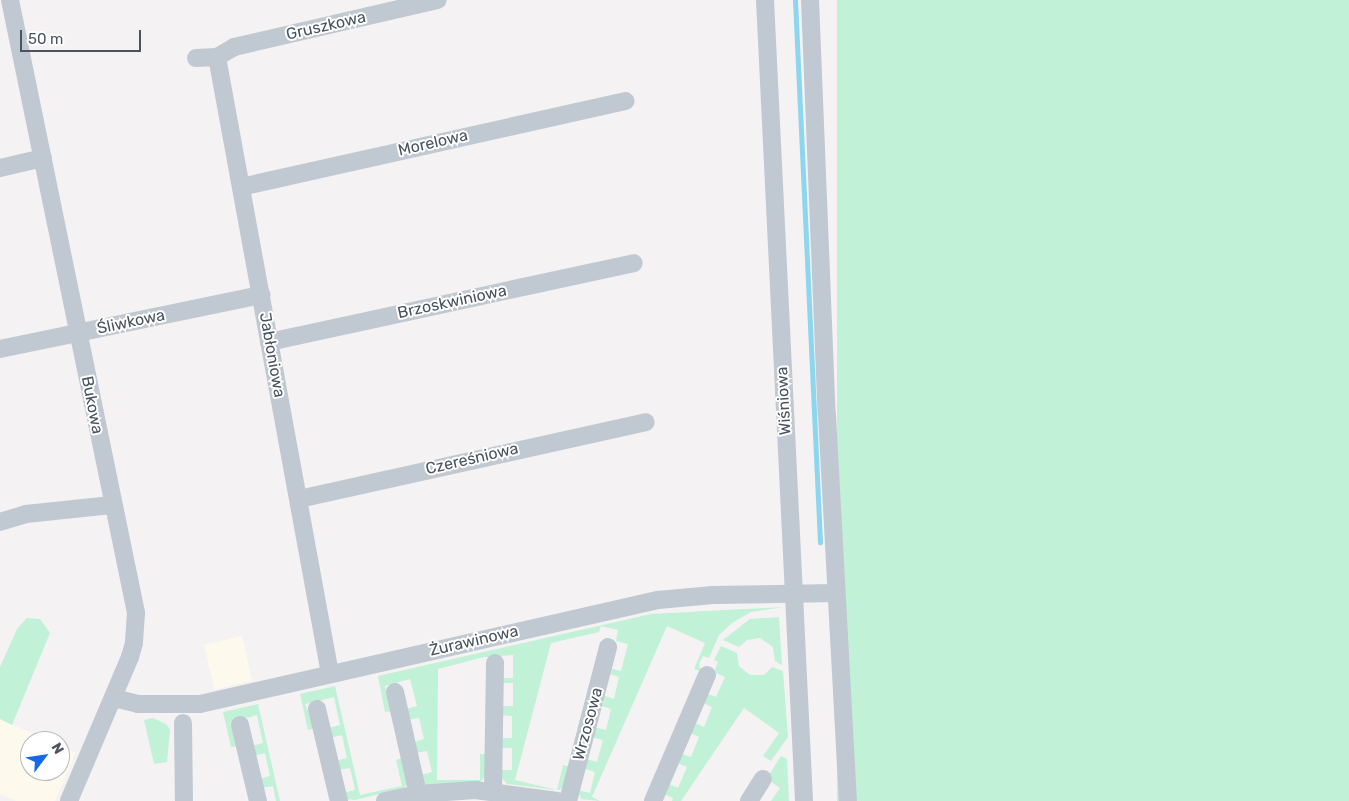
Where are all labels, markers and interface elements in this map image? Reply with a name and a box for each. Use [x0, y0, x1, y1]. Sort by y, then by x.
street label: Gruszkowa [284, 8, 368, 44]
scale bar [22, 20, 144, 52]
text: 50 m [28, 30, 63, 48]
street label: Morelowa [396, 126, 470, 160]
street label: Brzoskwiniowa [396, 281, 508, 323]
street label: Śliwkowa [95, 305, 167, 339]
street label: Jabłoniowa [255, 311, 289, 399]
street label: Wiśniowa [773, 366, 795, 436]
street label: Bukowa [77, 374, 107, 436]
street label: Czereśniowa [424, 439, 520, 479]
street label: Żurawinowa [428, 621, 520, 661]
street label: Wrzosowa [569, 686, 607, 762]
north arrow [20, 731, 70, 781]
text: N [48, 740, 67, 757]

